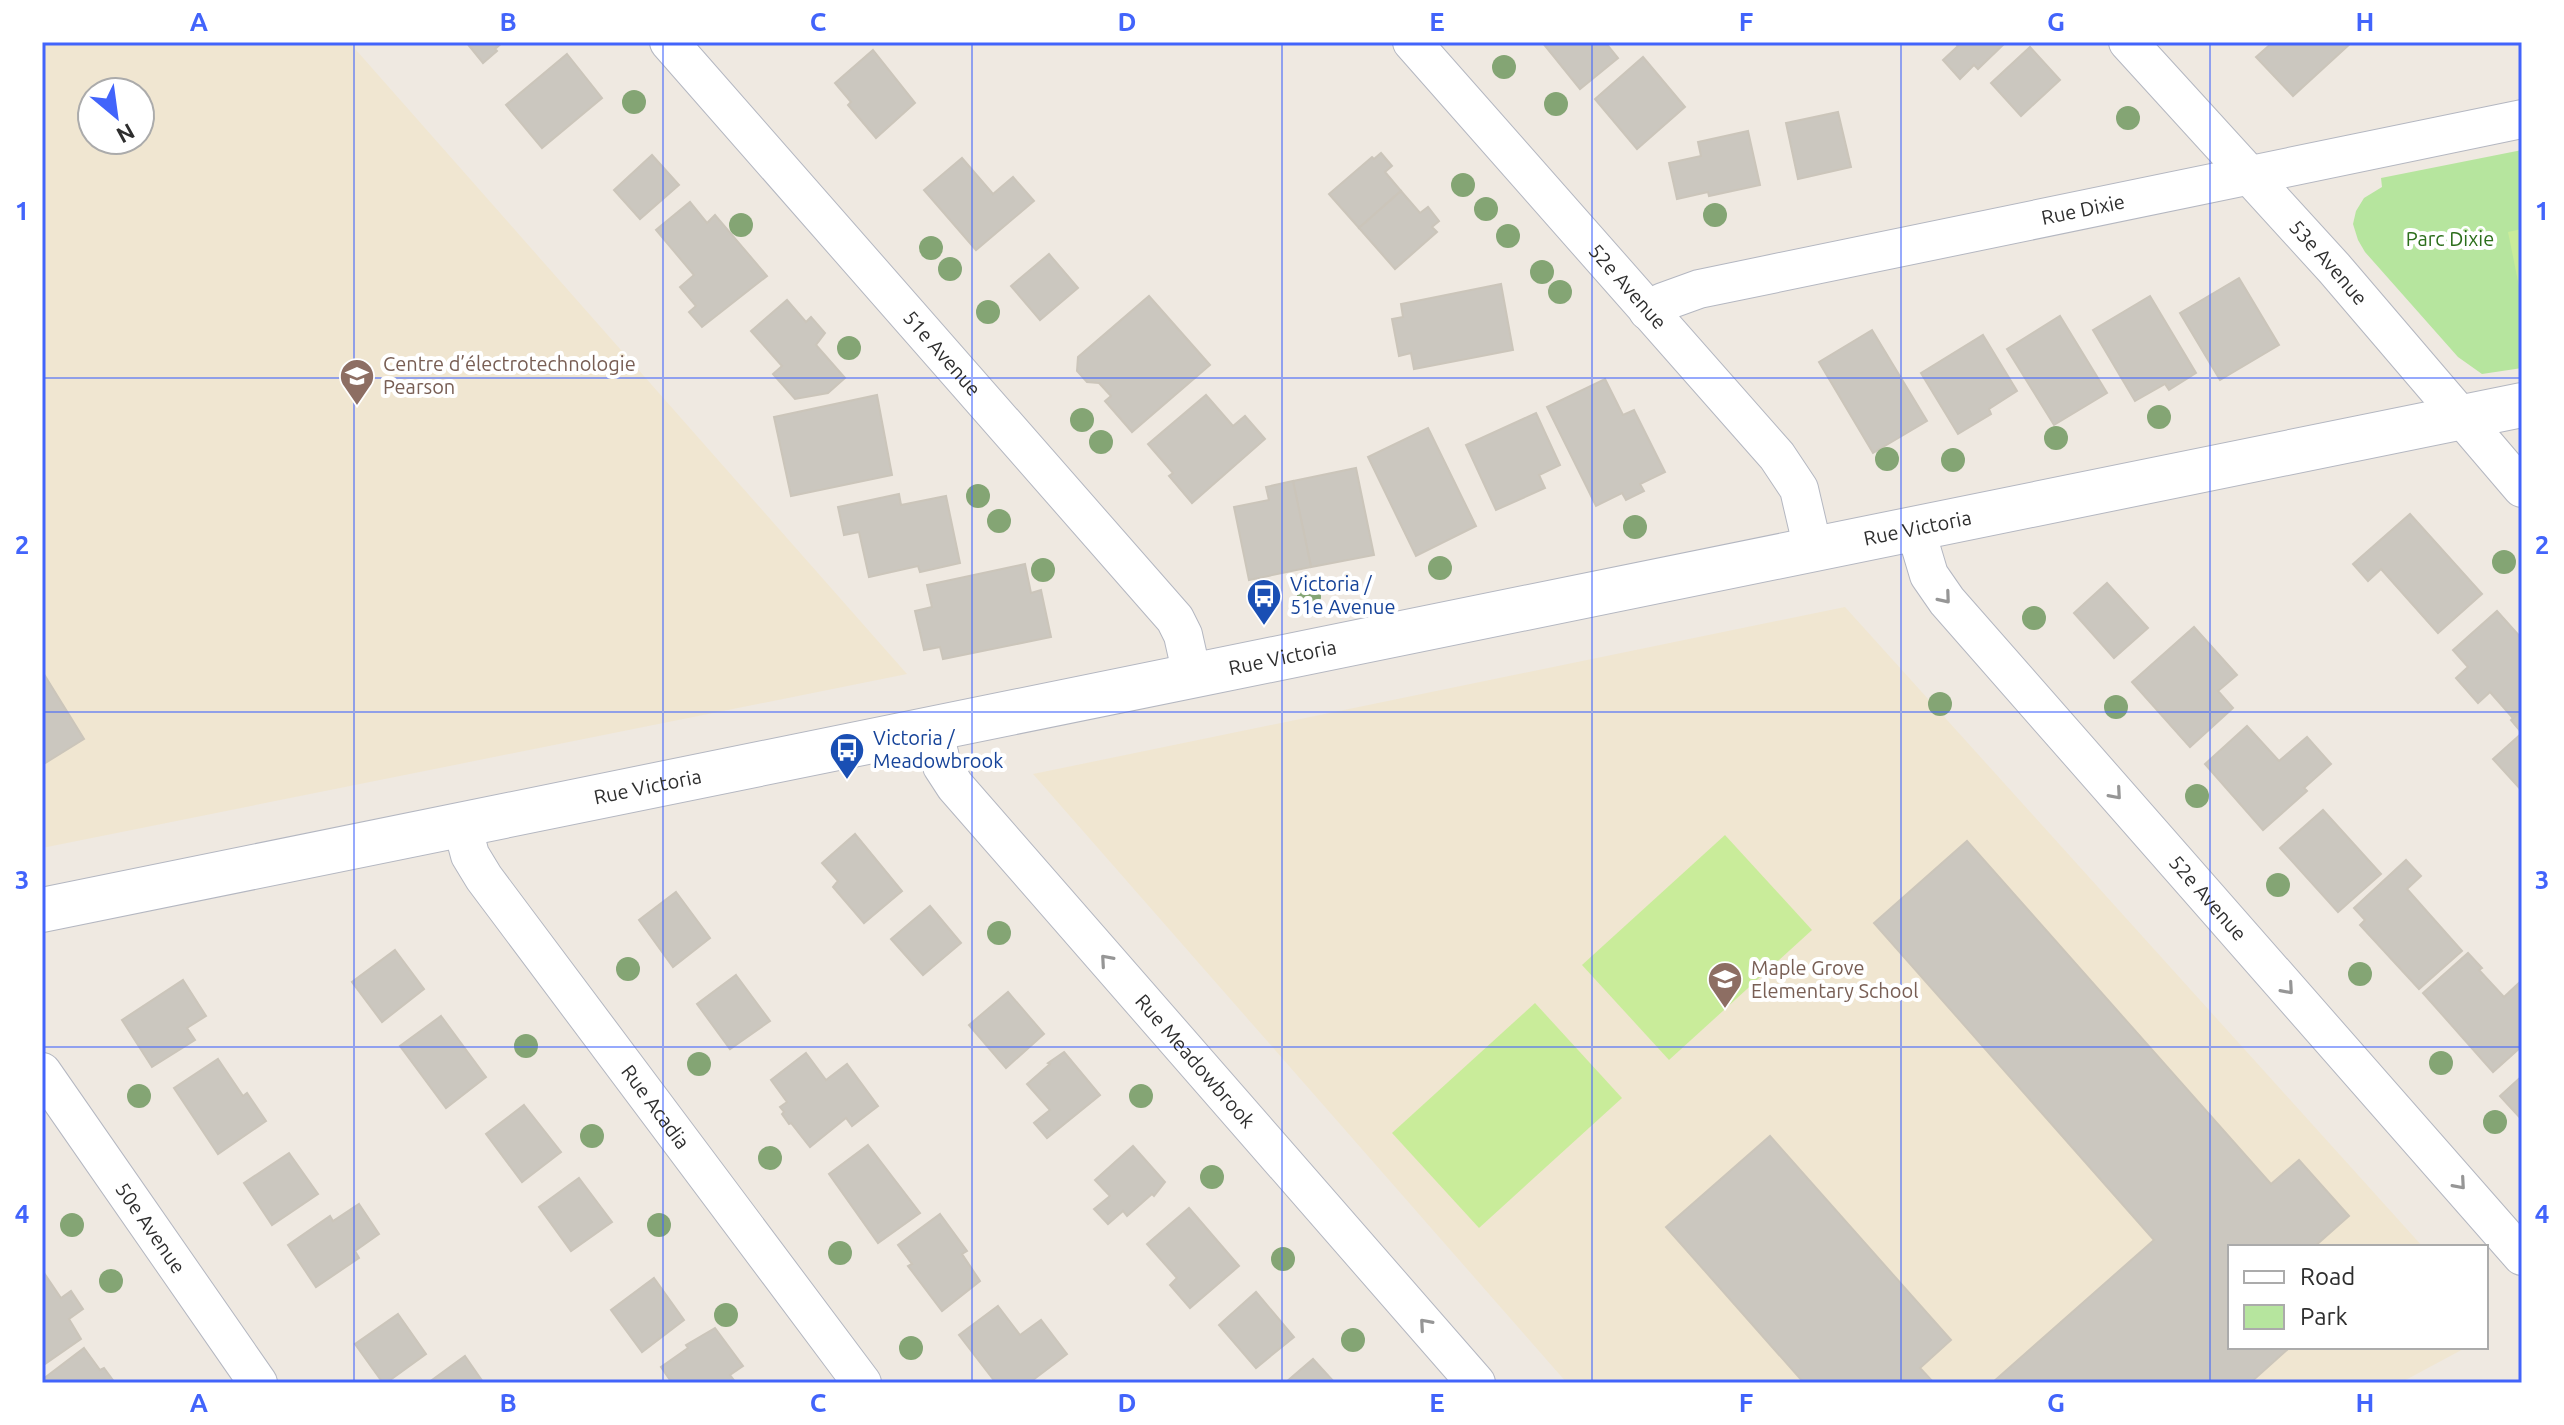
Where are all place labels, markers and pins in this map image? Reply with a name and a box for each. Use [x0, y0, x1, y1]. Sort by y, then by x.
place label: Centre d’électrotechnologie Pearson [383, 352, 636, 398]
school or university icon: Centre d’électrotechnologie Pearson [338, 357, 376, 407]
place label: Victoria / 51e Avenue [1290, 572, 1396, 618]
bus stop icon: Victoria / 51e Avenue [1245, 577, 1283, 627]
place label: Victoria / Meadowbrook [873, 726, 1003, 772]
bus stop icon: Victoria / Meadowbrook [828, 731, 866, 781]
place label: Maple Grove Elementary School [1751, 956, 1918, 1002]
school or university icon: Maple Grove Elementary School [1706, 960, 1744, 1010]

